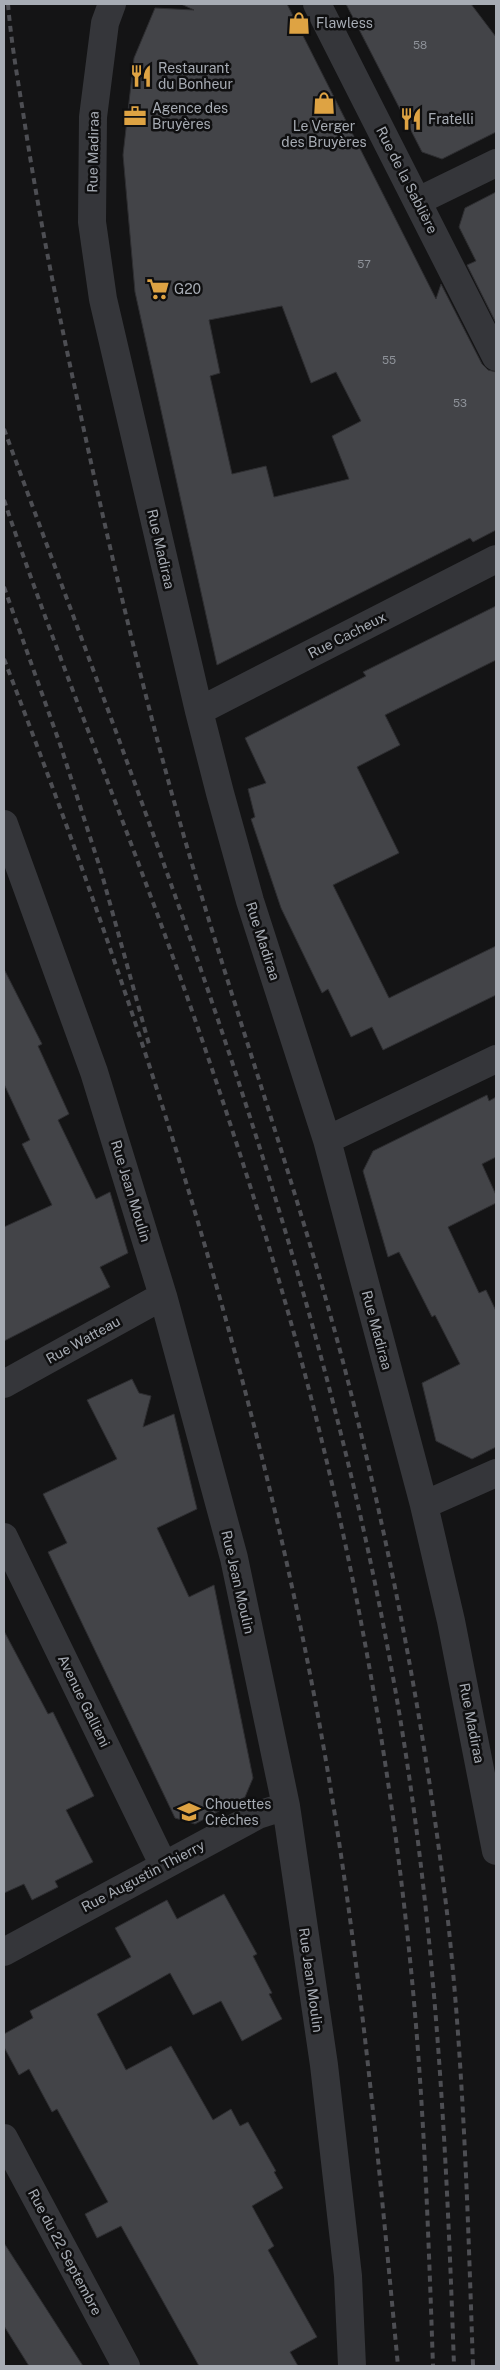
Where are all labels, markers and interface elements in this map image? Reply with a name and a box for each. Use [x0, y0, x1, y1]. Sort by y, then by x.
shop icon: Flawless [286, 10, 312, 36]
place label: Flawless [316, 15, 373, 31]
house number: 58 [413, 39, 427, 51]
place label: Restaurant du Bonheur [158, 60, 233, 92]
restaurant icon: Restaurant du Bonheur [128, 63, 154, 89]
shop icon: Le Verger des Bruyères [311, 90, 337, 116]
place label: Agence des Bruyères [152, 100, 228, 132]
office icon: Agence des Bruyères [122, 103, 148, 129]
restaurant icon: Fratelli [398, 106, 424, 132]
street label: Rue Madiraa [84, 111, 102, 193]
place label: Fratelli [428, 111, 474, 127]
place label: Le Verger des Bruyères [281, 118, 367, 150]
street label: Rue de la Sablière [373, 124, 441, 236]
house number: 57 [357, 258, 371, 270]
supermarket icon: G20 [145, 276, 171, 302]
place label: G20 [174, 281, 201, 297]
house number: 55 [382, 354, 396, 366]
house number: 53 [453, 397, 467, 409]
street label: Rue Madiraa [144, 507, 178, 591]
street label: Rue Cacheux [305, 608, 389, 662]
street label: Rue Madiraa [243, 900, 283, 982]
street label: Rue Jean Moulin [108, 1138, 154, 1244]
street label: Rue Madiraa [359, 1289, 395, 1371]
street label: Rue Watteau [43, 1313, 123, 1367]
street label: Rue Jean Moulin [218, 1529, 258, 1635]
street label: Avenue Gallieni [55, 1652, 113, 1750]
street label: Rue Madiraa [456, 1681, 488, 1765]
place label: Chouettes Crèches [205, 1796, 271, 1828]
school or university icon: Chouettes Crèches [176, 1799, 202, 1825]
street label: Rue Augustin Thierry [79, 1837, 208, 1915]
street label: Rue Jean Moulin [296, 1927, 326, 2033]
street label: Rue du 22 Septembre [25, 2186, 105, 2318]

